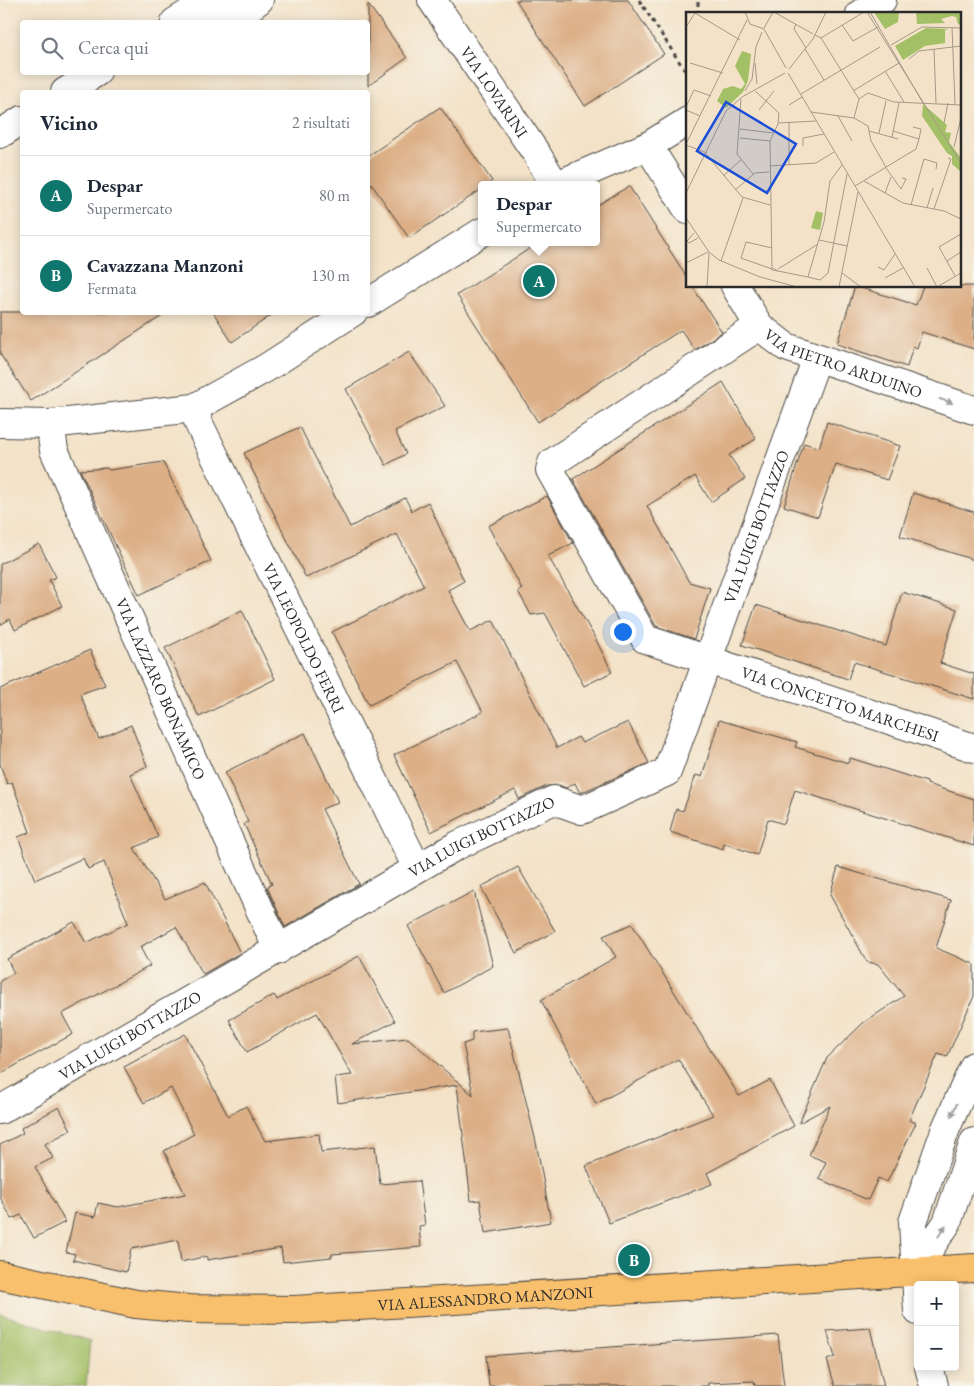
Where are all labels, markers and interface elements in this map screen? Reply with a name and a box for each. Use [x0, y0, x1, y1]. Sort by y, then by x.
inset map [686, 12, 962, 288]
search box [20, 20, 370, 75]
icon: search [38, 34, 66, 62]
text: Cerca qui [78, 35, 149, 60]
street label: VIA LOVARINI [455, 42, 533, 142]
text: Vicino [40, 109, 98, 136]
text: 2 risultati [292, 112, 350, 133]
text: Despar [87, 173, 143, 198]
popup [478, 181, 600, 246]
text: A [50, 185, 62, 206]
text: 80 m [319, 185, 350, 206]
text: Despar [496, 191, 552, 216]
text: Supermercato [87, 198, 172, 219]
text: Supermercato [496, 216, 582, 237]
text: Cavazzana Manzoni [87, 253, 244, 278]
pin: A [523, 262, 555, 300]
text: B [51, 265, 61, 286]
text: 130 m [311, 265, 350, 286]
text: Fermata [87, 278, 137, 299]
street label: VIA PIETRO ARDUINO [760, 324, 925, 403]
one-way arrow [939, 397, 954, 405]
street label: VIA LUIGI BOTTAZZO [719, 447, 794, 606]
street label: VIA LEOPOLDO FERRI [258, 560, 349, 717]
street label: VIA LAZZARO BONAMICO [111, 595, 210, 783]
your location [610, 619, 636, 645]
street label: VIA CONCETTO MARCHESI [739, 662, 942, 747]
street label: VIA LUIGI BOTTAZZO [405, 791, 558, 882]
street label: VIA LUIGI BOTTAZZO [55, 986, 205, 1085]
one-way arrow [950, 1103, 958, 1117]
one-way arrow [937, 1224, 947, 1237]
pin: B [618, 1241, 650, 1279]
map controls [914, 1281, 959, 1371]
button: + [914, 1281, 959, 1326]
street label: VIA ALESSANDRO MANZONI [377, 1282, 594, 1316]
button: − [914, 1326, 959, 1371]

